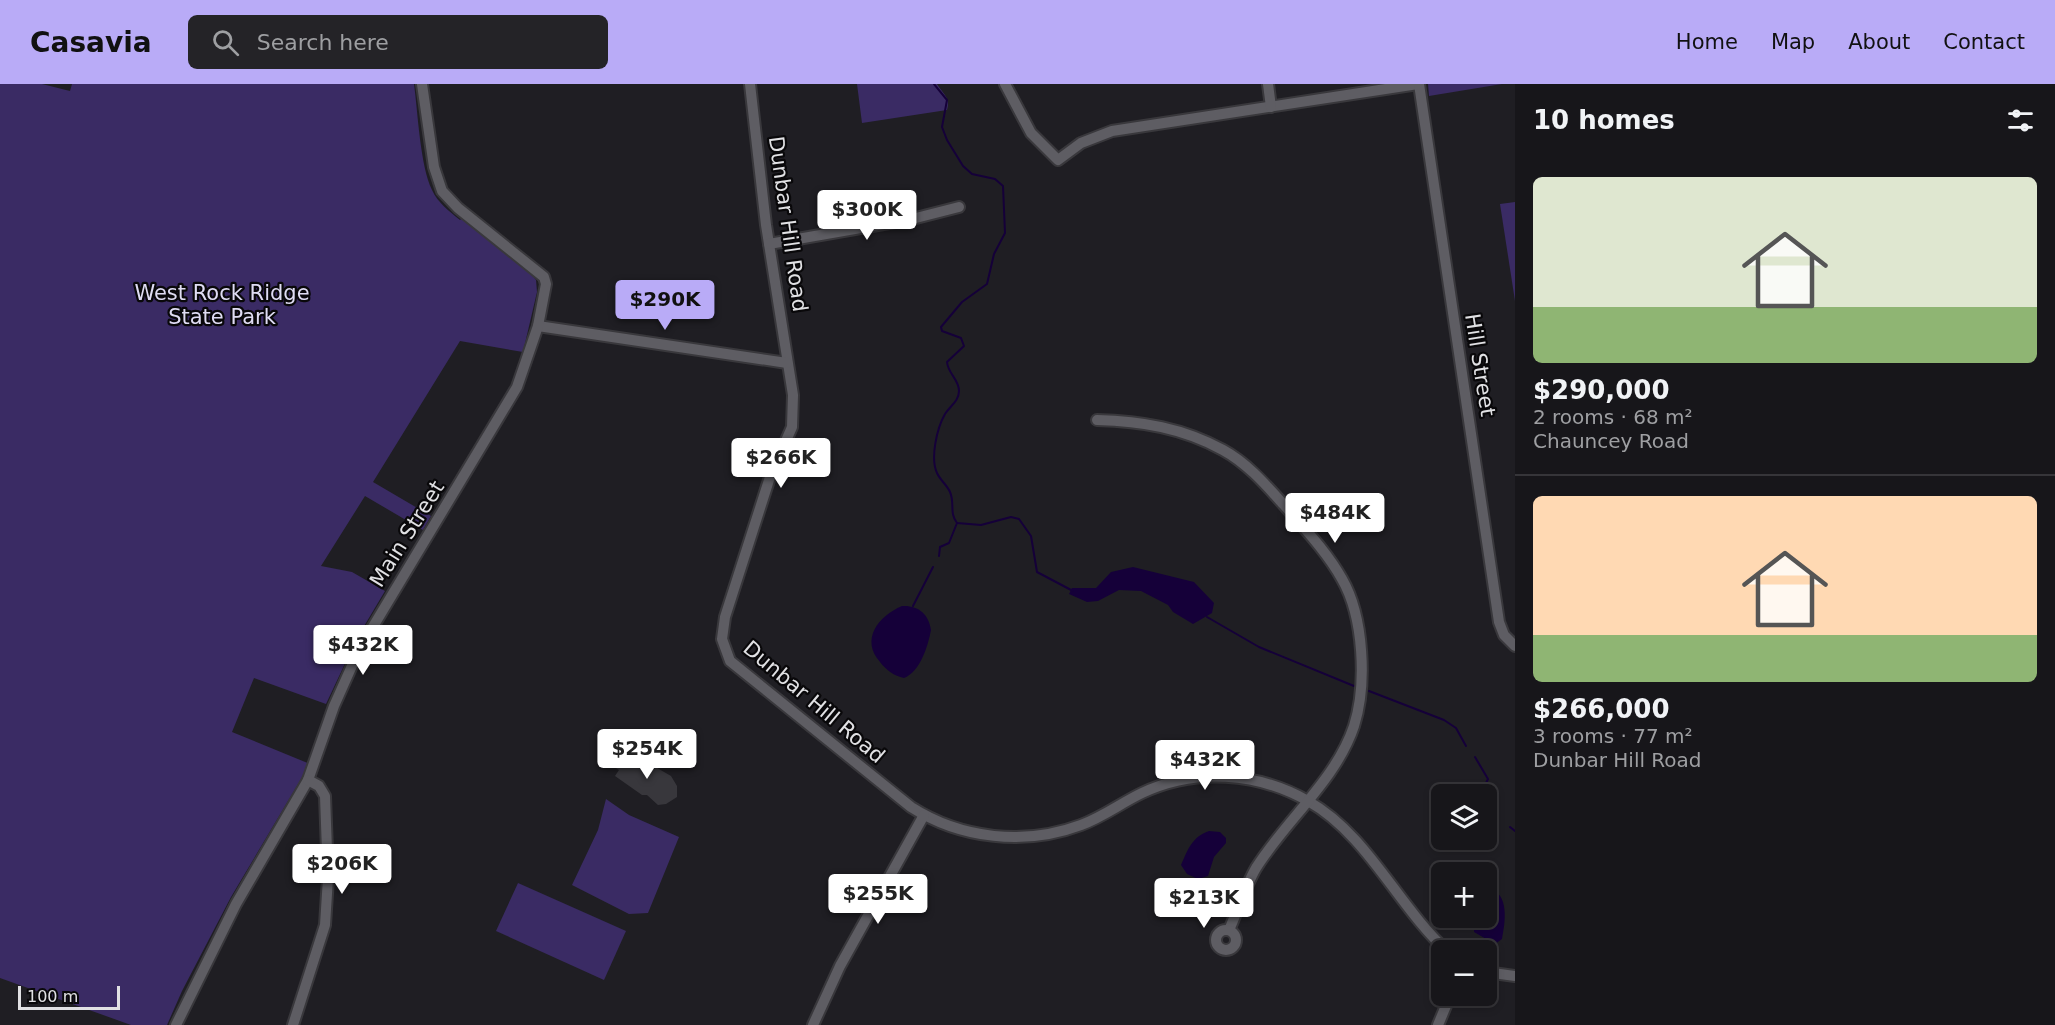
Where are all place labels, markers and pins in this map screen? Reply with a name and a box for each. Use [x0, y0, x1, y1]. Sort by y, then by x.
pin: $300K [825, 190, 909, 241]
pin: $290K [623, 280, 707, 331]
pin: $266K [739, 438, 823, 489]
pin: $484K [1293, 493, 1377, 544]
pin: $432K [321, 625, 405, 676]
pin: $254K [605, 729, 689, 780]
pin: $432K [1163, 740, 1247, 791]
pin: $206K [300, 844, 384, 895]
pin: $255K [836, 874, 920, 925]
pin: $213K [1162, 878, 1246, 929]

